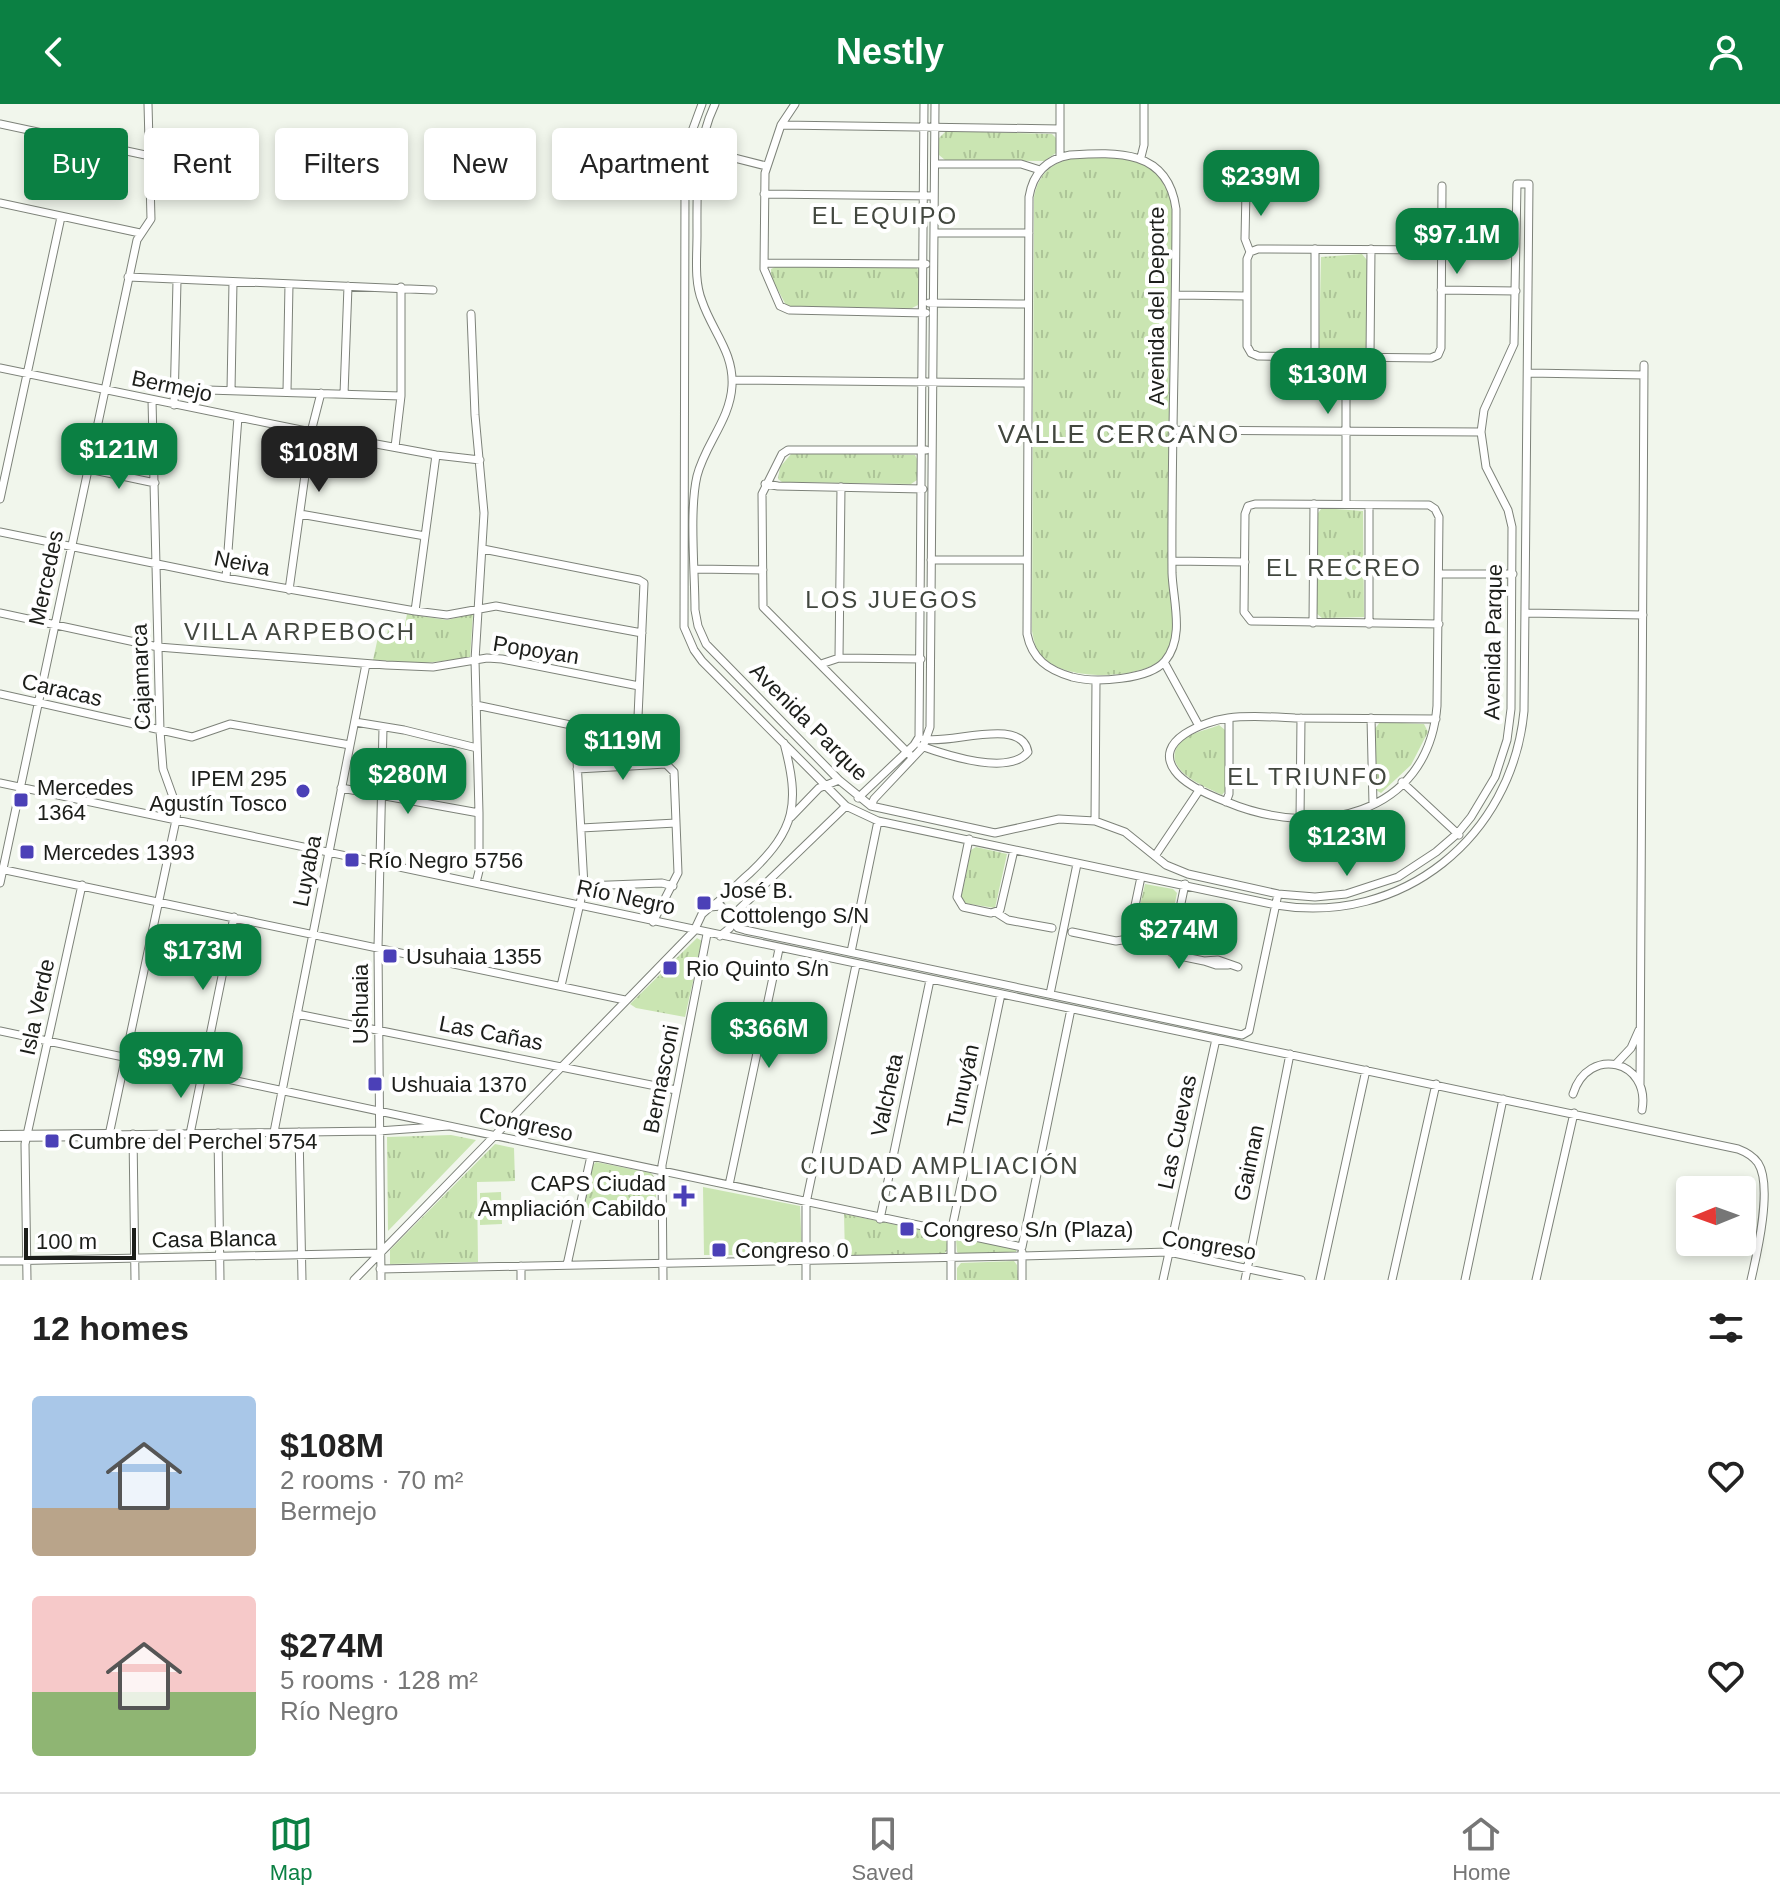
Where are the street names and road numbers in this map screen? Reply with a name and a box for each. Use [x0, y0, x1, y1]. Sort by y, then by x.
street label: Avenida del Deporte [1144, 207, 1169, 405]
street label: Bermejo [129, 365, 215, 407]
street label: Mercedes [24, 528, 68, 628]
street label: Neiva [212, 545, 273, 581]
street label: Avenida Parque [1479, 564, 1507, 720]
street label: Cajamarca [127, 623, 155, 731]
street label: Popoyan [491, 631, 581, 669]
street label: Avenida Parque [745, 658, 873, 786]
street label: Caracas [19, 669, 105, 711]
street label: Luyaba [288, 832, 326, 909]
street label: Río Negro [574, 874, 678, 920]
street label: Isla Verde [15, 957, 59, 1057]
street label: Ushuaia [348, 963, 373, 1044]
street label: Las Cañas [437, 1011, 545, 1055]
street label: Bernasconi [638, 1023, 684, 1135]
street label: Tunuyán [942, 1042, 984, 1130]
street label: Valcheta [866, 1051, 908, 1139]
street label: Las Cuevas [1153, 1073, 1201, 1191]
street label: Congreso [477, 1102, 575, 1146]
street label: Gaiman [1229, 1123, 1269, 1203]
street label: Casa Blanca [151, 1225, 277, 1253]
street label: Congreso [1160, 1225, 1258, 1265]

